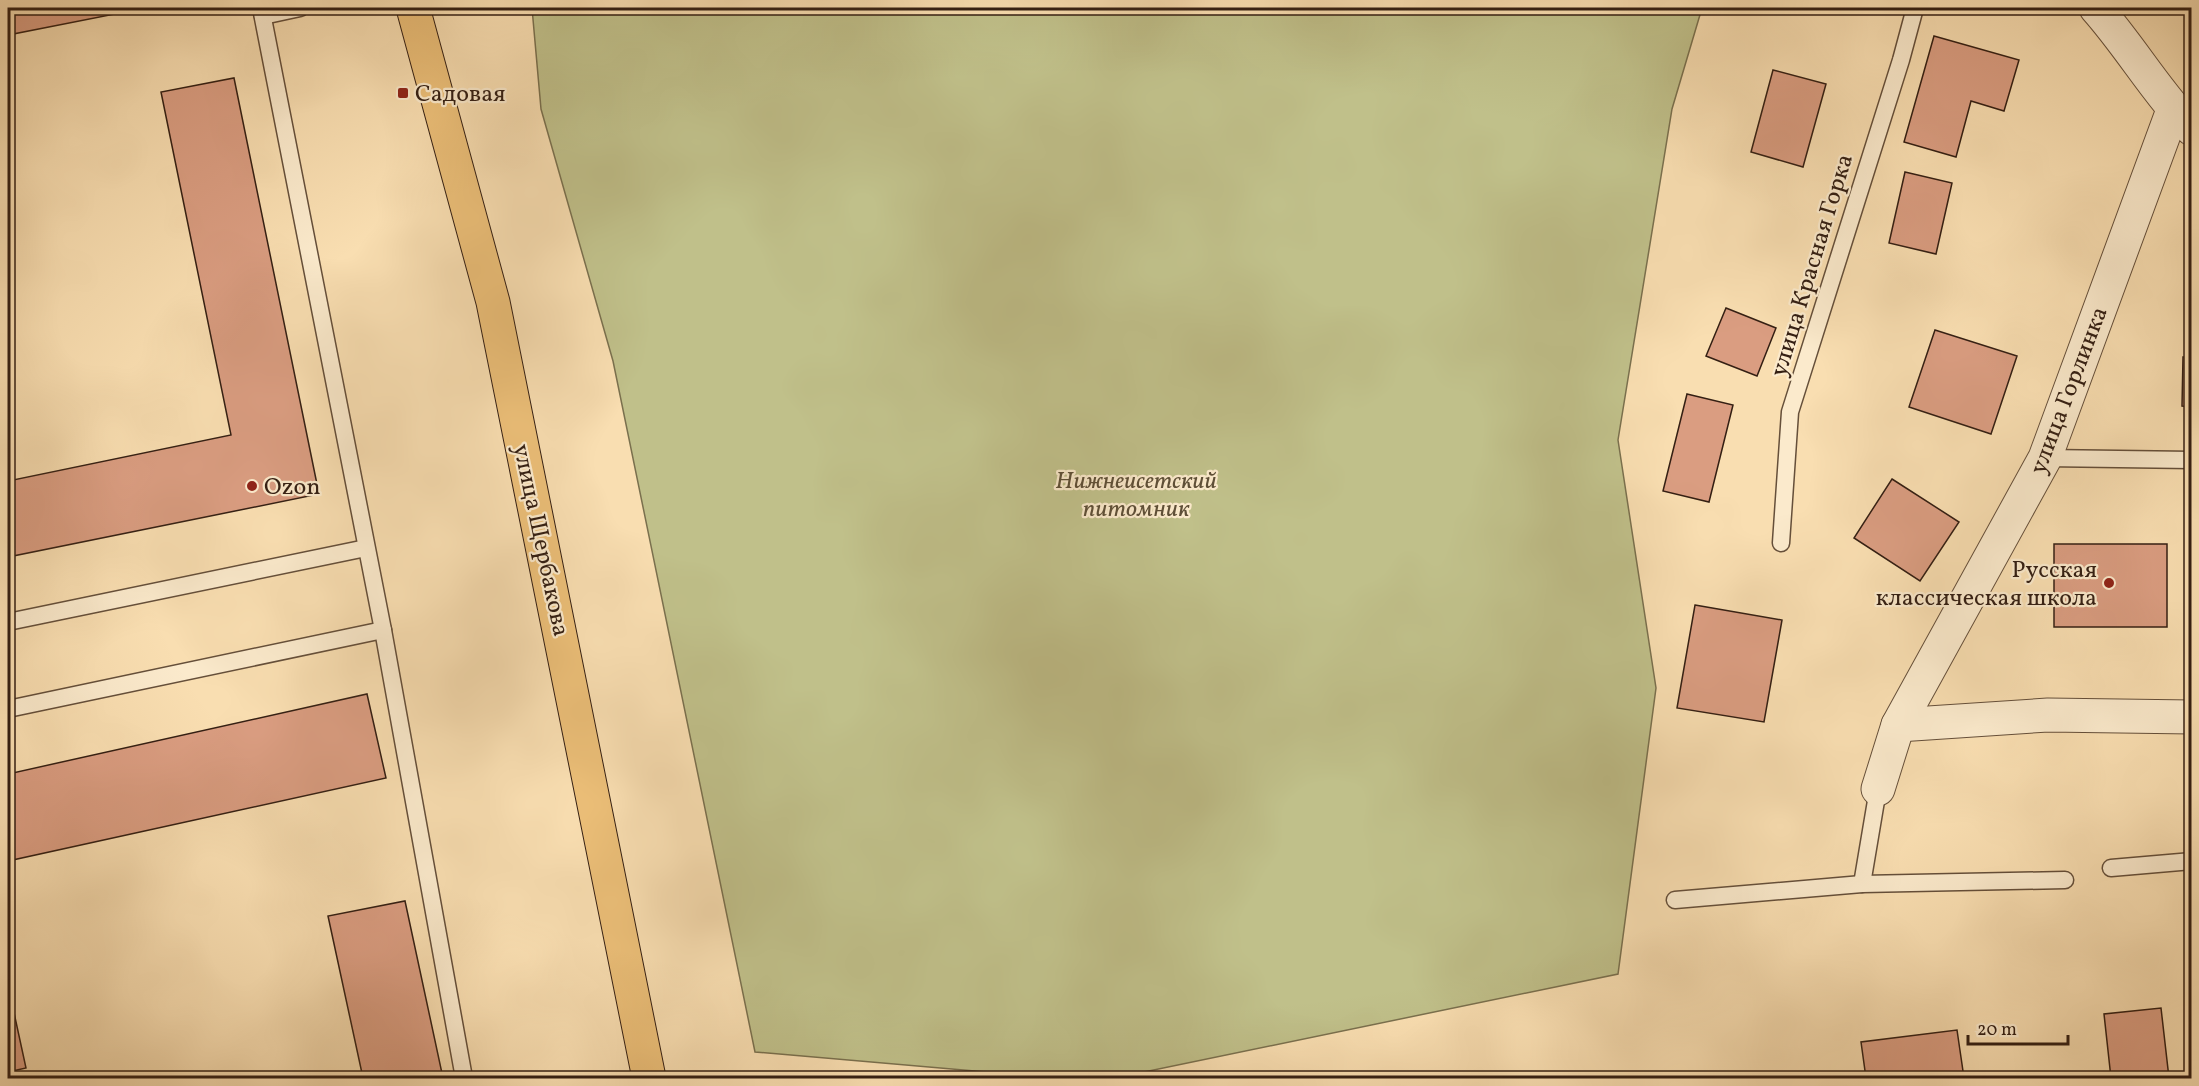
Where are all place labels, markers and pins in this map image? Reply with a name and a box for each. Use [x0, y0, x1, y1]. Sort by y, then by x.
place label: Садовая [415, 78, 506, 112]
marker: Садовая [396, 86, 410, 100]
place label: Ozon [264, 471, 321, 505]
marker: Ozon [245, 479, 259, 493]
place label: Русская классическая школа [1876, 554, 2097, 616]
marker: Русская классическая школа [2102, 576, 2116, 590]

